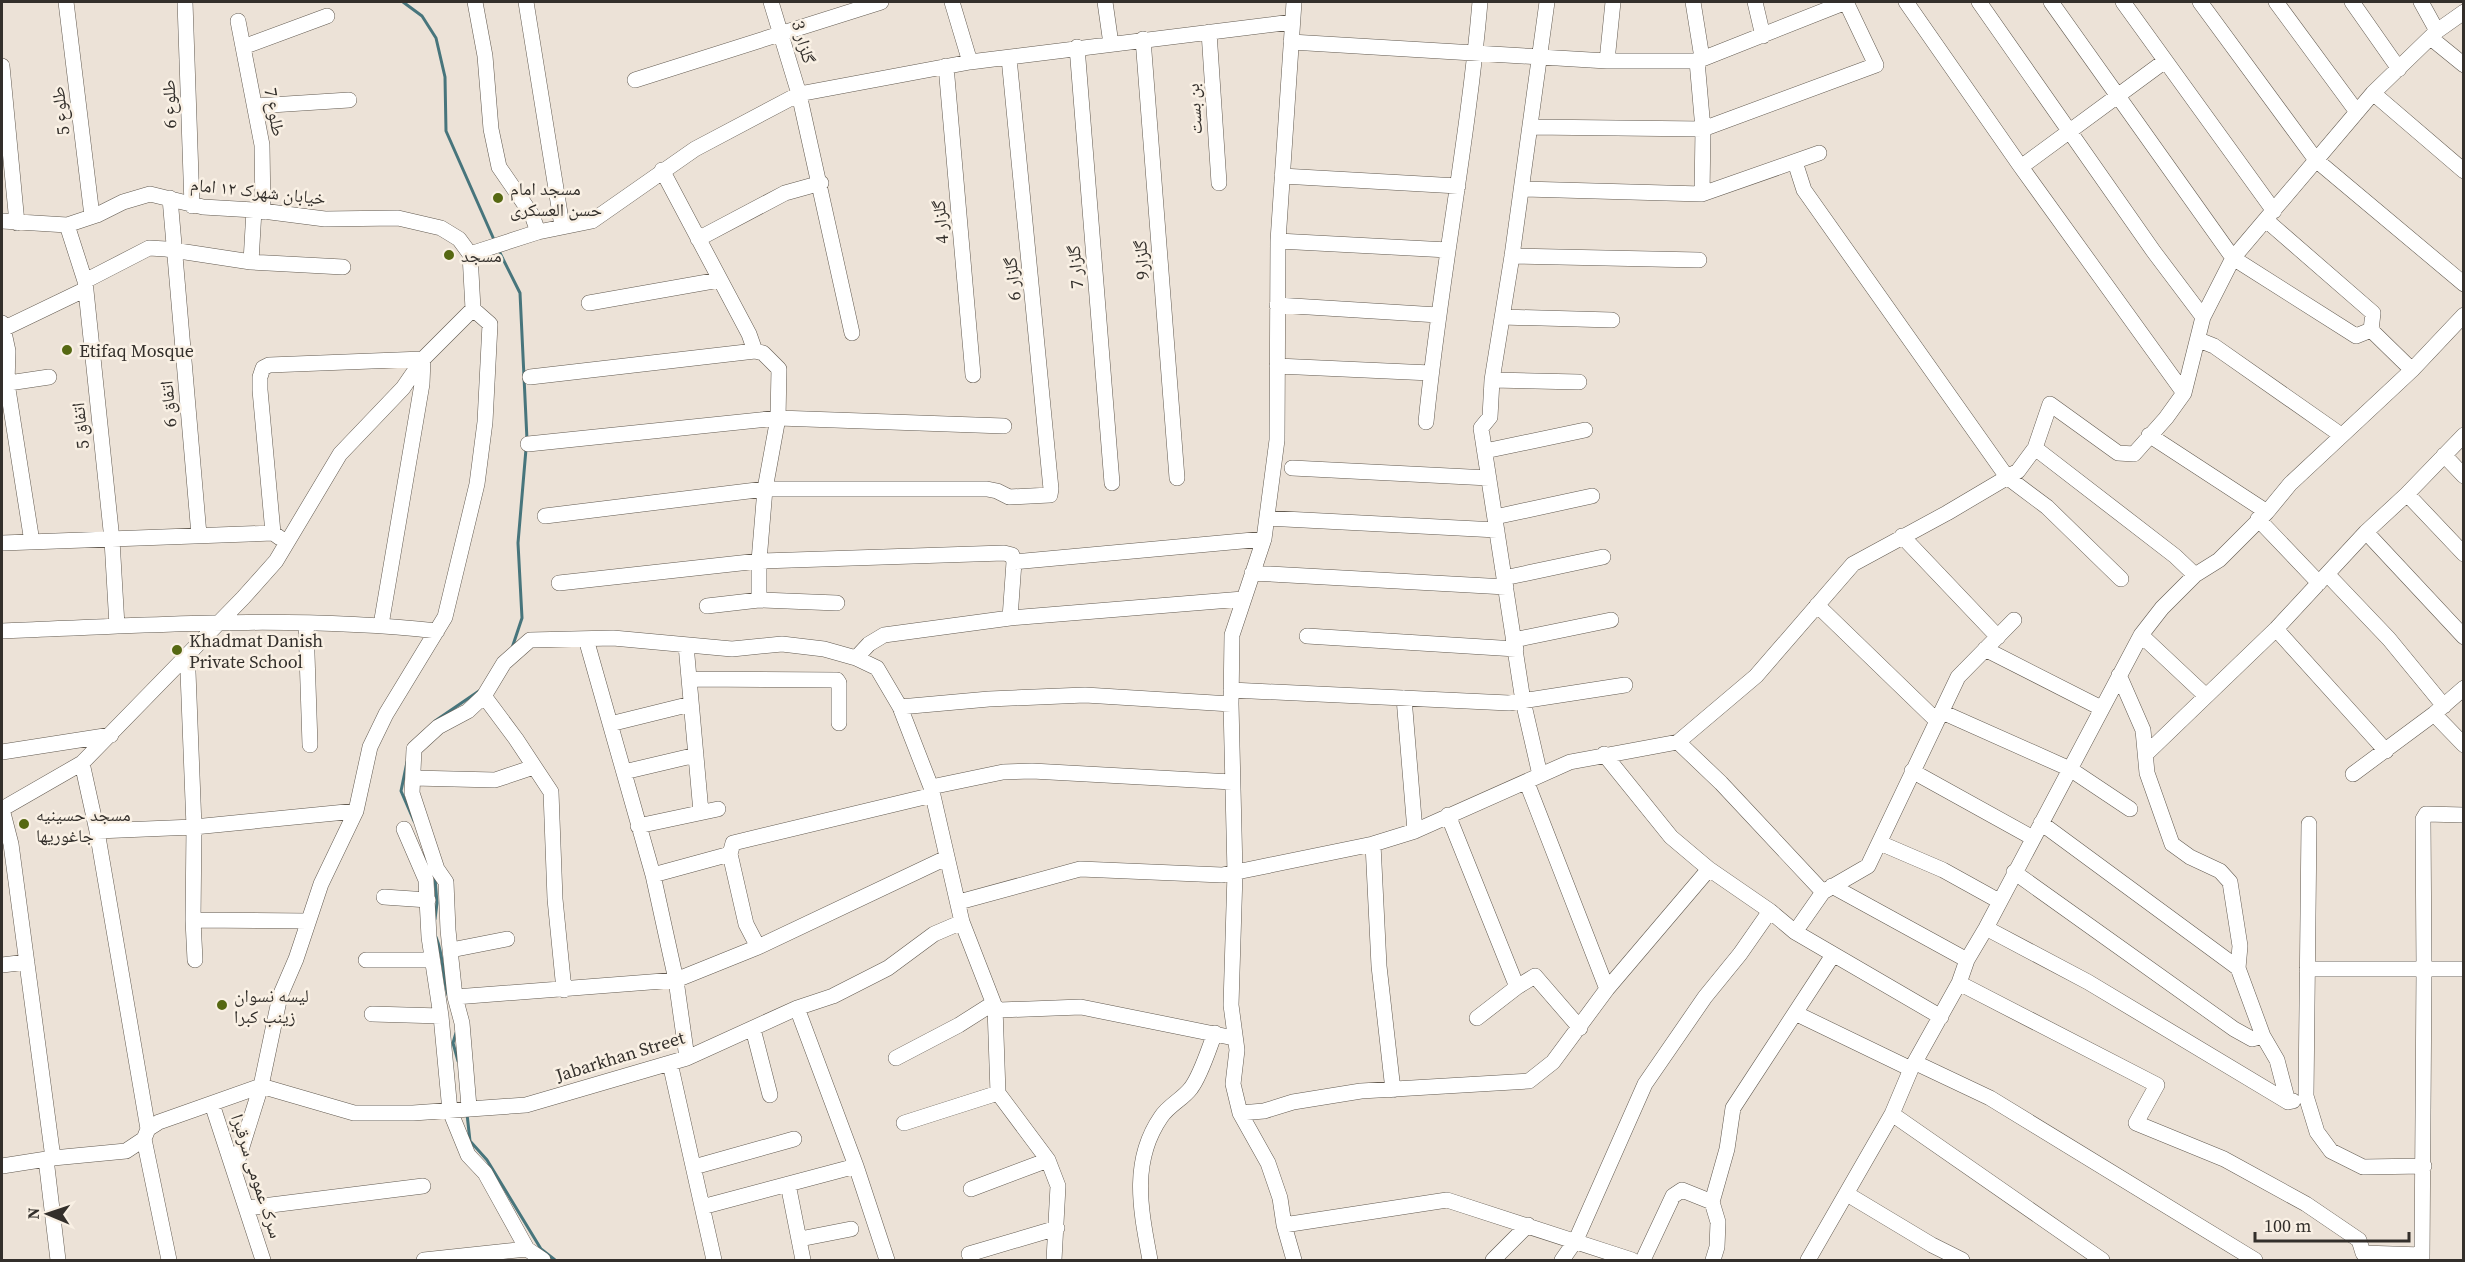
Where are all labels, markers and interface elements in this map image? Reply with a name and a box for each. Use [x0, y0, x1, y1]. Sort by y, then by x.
street label: گلزار 3 [786, 18, 822, 67]
street label: طلوع 6 [156, 79, 182, 129]
street label: بن بست [1180, 83, 1208, 135]
street label: طلوع 5 [45, 85, 75, 137]
street label: طلوع 7 [258, 86, 292, 138]
street label: خیابان شهرک ۱۲ امام [189, 171, 327, 211]
place label: مسجد امام حسن العسکری [510, 176, 602, 222]
marker: مسجد امام حسن العسکری [491, 191, 505, 205]
street label: گلزار 4 [926, 199, 954, 245]
street label: گلزار9 [1127, 239, 1155, 281]
place label: مسجد [461, 243, 502, 268]
street label: گلزار 7 [1061, 244, 1089, 290]
marker: مسجد [442, 248, 456, 262]
street label: گلزار 6 [997, 255, 1027, 302]
place label: Etifaq Mosque [79, 338, 194, 363]
marker: Etifaq Mosque [60, 343, 74, 357]
street label: اتفاق 6 [154, 380, 182, 428]
street label: اتفاق 5 [65, 401, 95, 451]
place label: Khadmat Danish Private School [189, 628, 323, 674]
marker: Khadmat Danish Private School [170, 643, 184, 657]
place label: مسجد حسینیه جاغوریها [36, 802, 131, 848]
marker: مسجد حسینیه جاغوریها [17, 817, 31, 831]
place label: لیسه نسوان زینب کبرا [234, 983, 309, 1029]
marker: لیسه نسوان زینب کبرا [215, 998, 229, 1012]
street label: Jabarkhan Street [551, 1024, 688, 1088]
street label: سرک عمومی سرقبرا [225, 1111, 289, 1241]
north arrow [18, 1184, 78, 1244]
scale bar [2255, 1205, 2410, 1243]
text: N [22, 1207, 44, 1220]
text: 100 m [2264, 1213, 2311, 1238]

